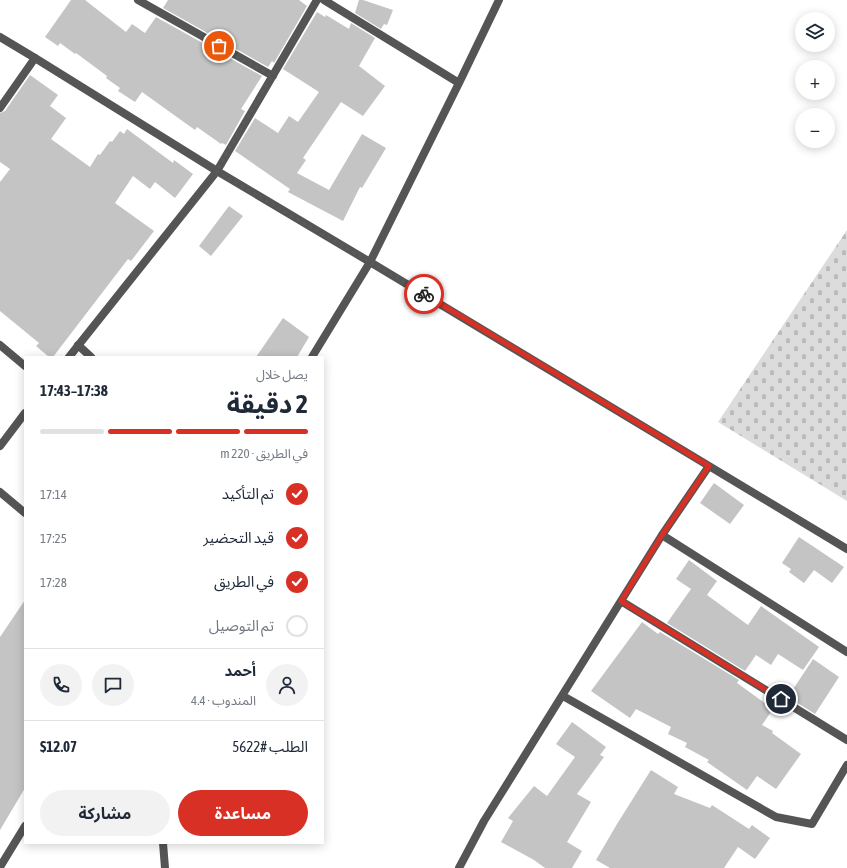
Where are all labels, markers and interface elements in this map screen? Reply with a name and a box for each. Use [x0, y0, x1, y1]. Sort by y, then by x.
map controls [795, 12, 835, 148]
button: layers [795, 12, 835, 52]
pin [202, 29, 236, 63]
icon: bag [208, 35, 230, 57]
button: + [795, 60, 835, 100]
button: − [795, 108, 835, 148]
courier [404, 274, 444, 314]
icon: bike [413, 283, 435, 305]
text: يصل خلال [256, 367, 308, 382]
text: 17:38–17:43 [40, 382, 108, 399]
text: 2 دقيقة [227, 389, 308, 419]
text: في الطريق · 220 m [220, 446, 308, 461]
icon: check [286, 483, 308, 505]
text: تم التأكيد [222, 485, 274, 502]
text: 17:14 [40, 487, 67, 502]
icon: check [286, 527, 308, 549]
text: قيد التحضير [203, 529, 274, 546]
text: 17:25 [40, 531, 67, 546]
icon: check [286, 571, 308, 593]
text: في الطريق [214, 573, 274, 590]
text: 17:28 [40, 575, 67, 590]
text: تم التوصيل [209, 617, 274, 634]
text: أحمد [225, 662, 256, 679]
button: phone [40, 664, 82, 706]
button: chat [92, 664, 134, 706]
button: person [266, 664, 308, 706]
pin [764, 682, 798, 716]
icon: home [770, 688, 792, 710]
text: المندوب · 4.4 [191, 693, 256, 708]
text: $12.07 [40, 738, 77, 755]
text: الطلب #5622 [232, 738, 308, 755]
button: مشاركة [40, 790, 170, 836]
button: مساعدة [178, 790, 308, 836]

